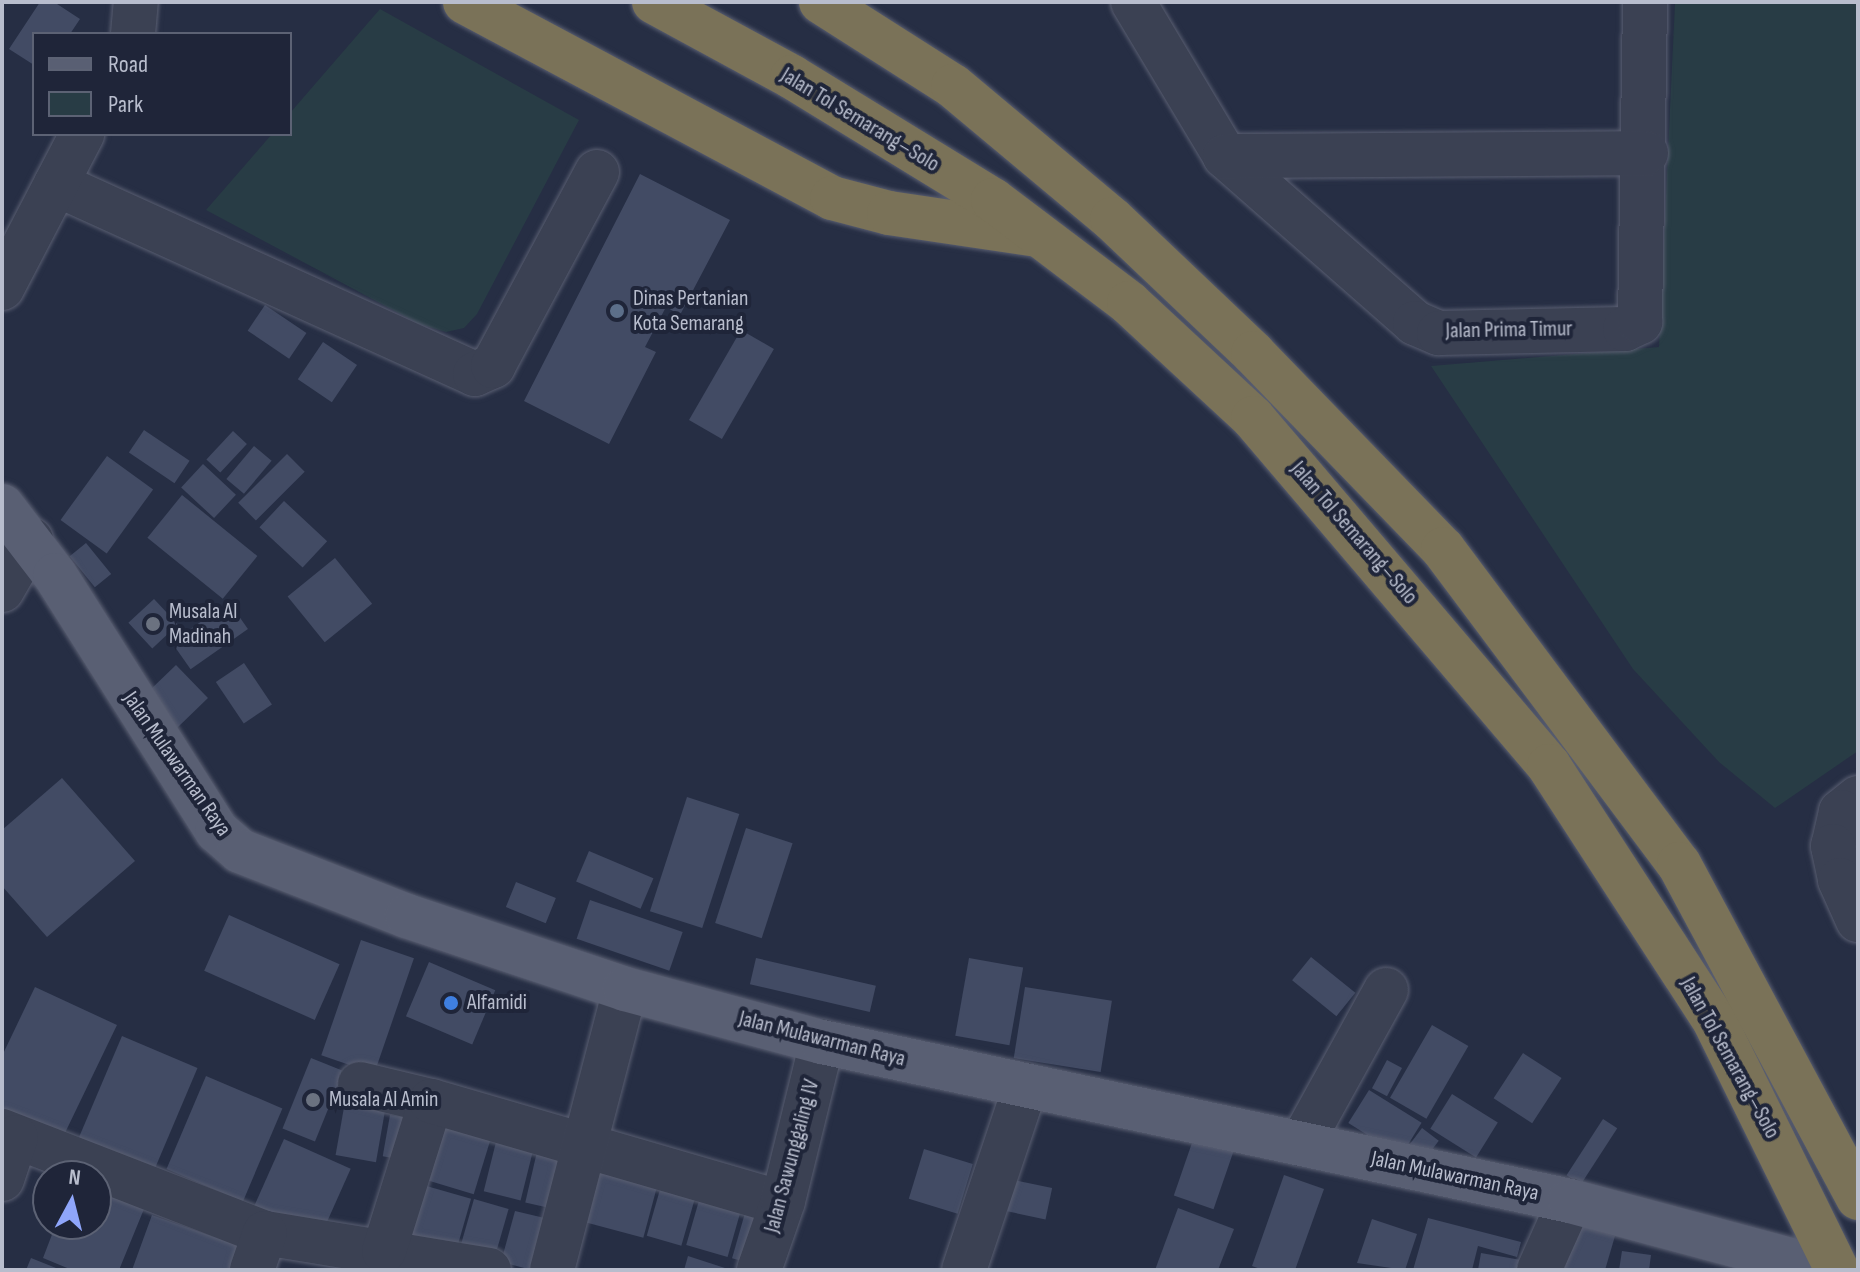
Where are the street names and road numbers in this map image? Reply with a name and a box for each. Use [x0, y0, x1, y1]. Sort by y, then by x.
street label: Jalan Tol Semarang–Solo [776, 62, 944, 178]
street label: Jalan Prima Timur [1445, 316, 1573, 344]
street label: Jalan Tol Semarang–Solo [1285, 456, 1423, 610]
street label: Jalan Mulawarman Raya [117, 687, 237, 841]
street label: Jalan Tol Semarang–Solo [1675, 973, 1785, 1143]
street label: Jalan Mulawarman Raya [736, 1006, 908, 1072]
street label: Jalan Sawunggaling IV [759, 1076, 825, 1236]
street label: Jalan Mulawarman Raya [1369, 1145, 1541, 1207]

